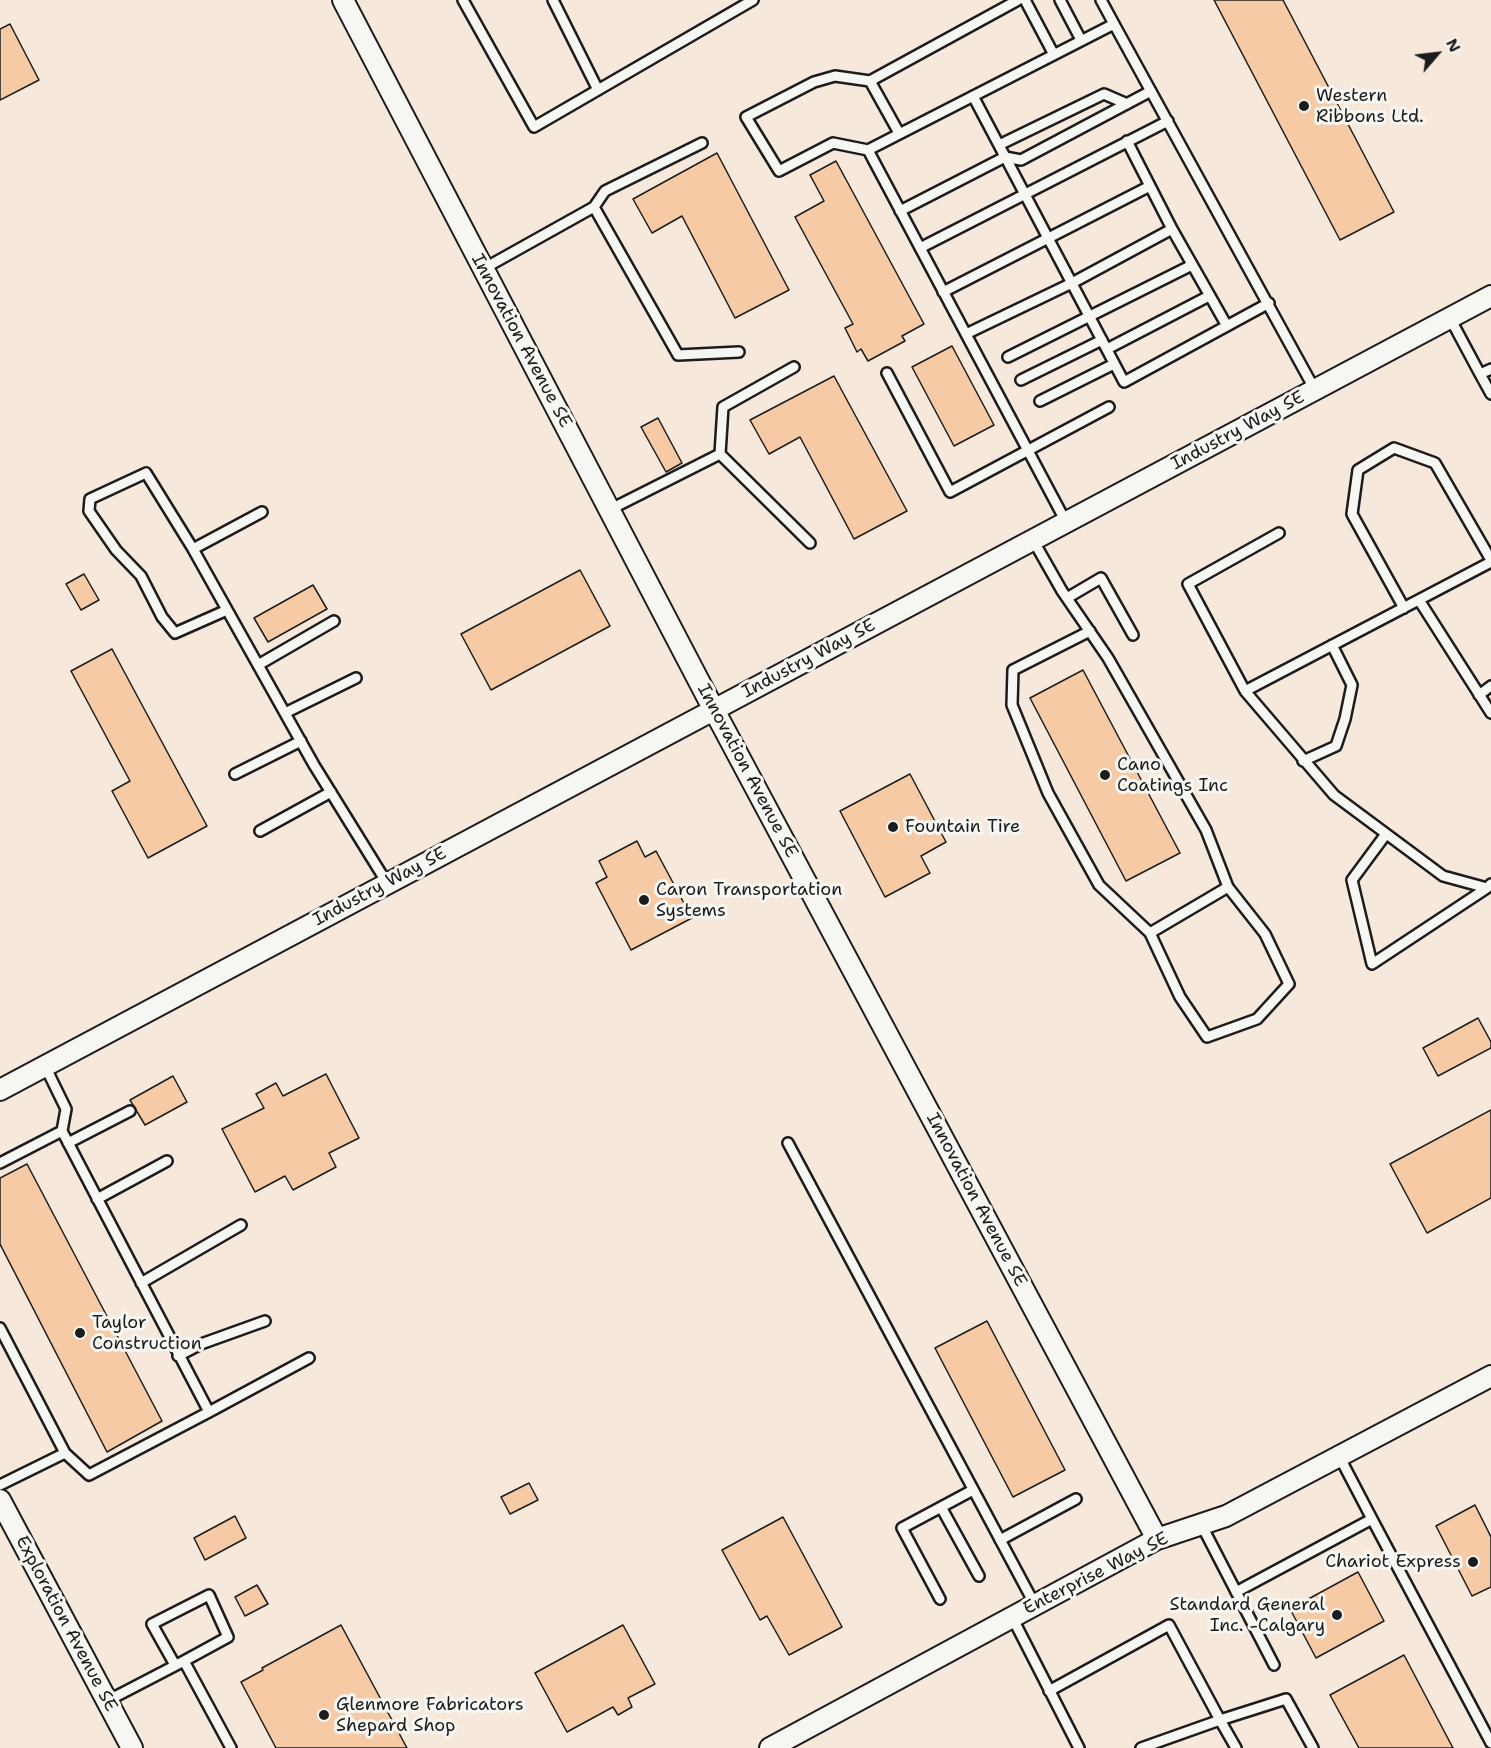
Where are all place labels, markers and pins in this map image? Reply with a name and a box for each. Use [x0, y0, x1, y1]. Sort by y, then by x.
place label: Western Ribbons Ltd. [1316, 85, 1424, 128]
marker: Western Ribbons Ltd. [1297, 99, 1311, 113]
place label: Cano Coatings Inc [1117, 754, 1228, 796]
marker: Cano Coatings Inc [1098, 768, 1112, 782]
place label: Fountain Tire [905, 816, 1020, 838]
marker: Fountain Tire [886, 820, 900, 834]
place label: Caron Transportation Systems [656, 879, 842, 922]
marker: Caron Transportation Systems [637, 893, 651, 907]
place label: Taylor Construction [92, 1312, 202, 1354]
marker: Taylor Construction [73, 1326, 87, 1340]
place label: Chariot Express [1325, 1551, 1461, 1573]
marker: Chariot Express [1466, 1555, 1480, 1569]
place label: Standard General Inc. -Calgary [1170, 1594, 1325, 1636]
marker: Standard General Inc. -Calgary [1330, 1608, 1344, 1622]
place label: Glenmore Fabricators Shepard Shop [336, 1694, 524, 1736]
marker: Glenmore Fabricators Shepard Shop [317, 1708, 331, 1722]

